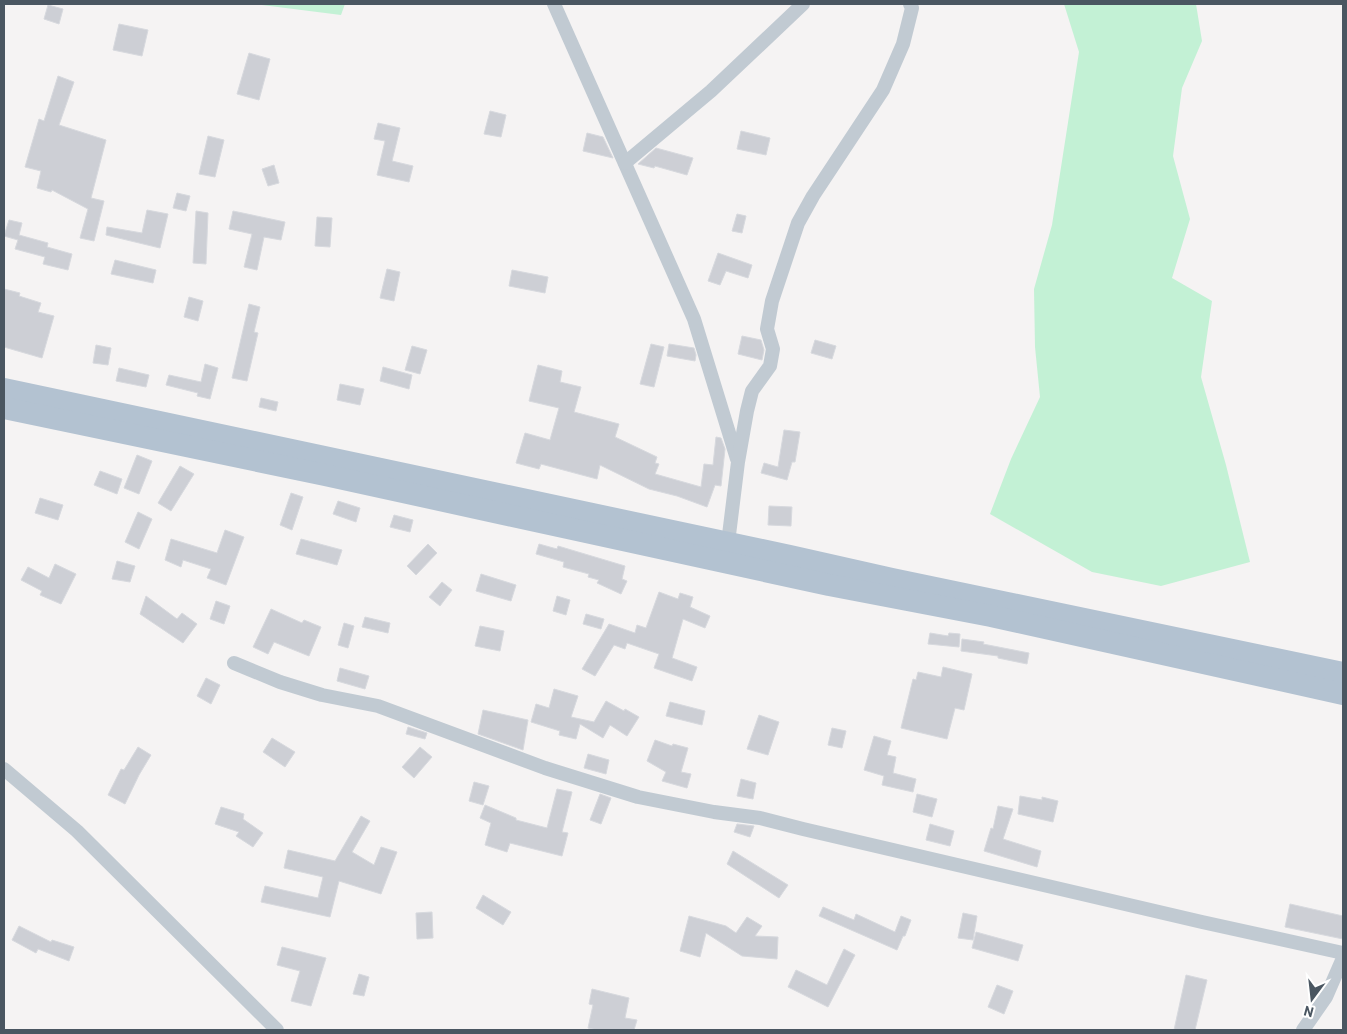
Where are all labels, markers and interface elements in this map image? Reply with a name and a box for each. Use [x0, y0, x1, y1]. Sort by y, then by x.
north arrow [1287, 974, 1337, 1024]
text: N [1302, 1003, 1315, 1021]

